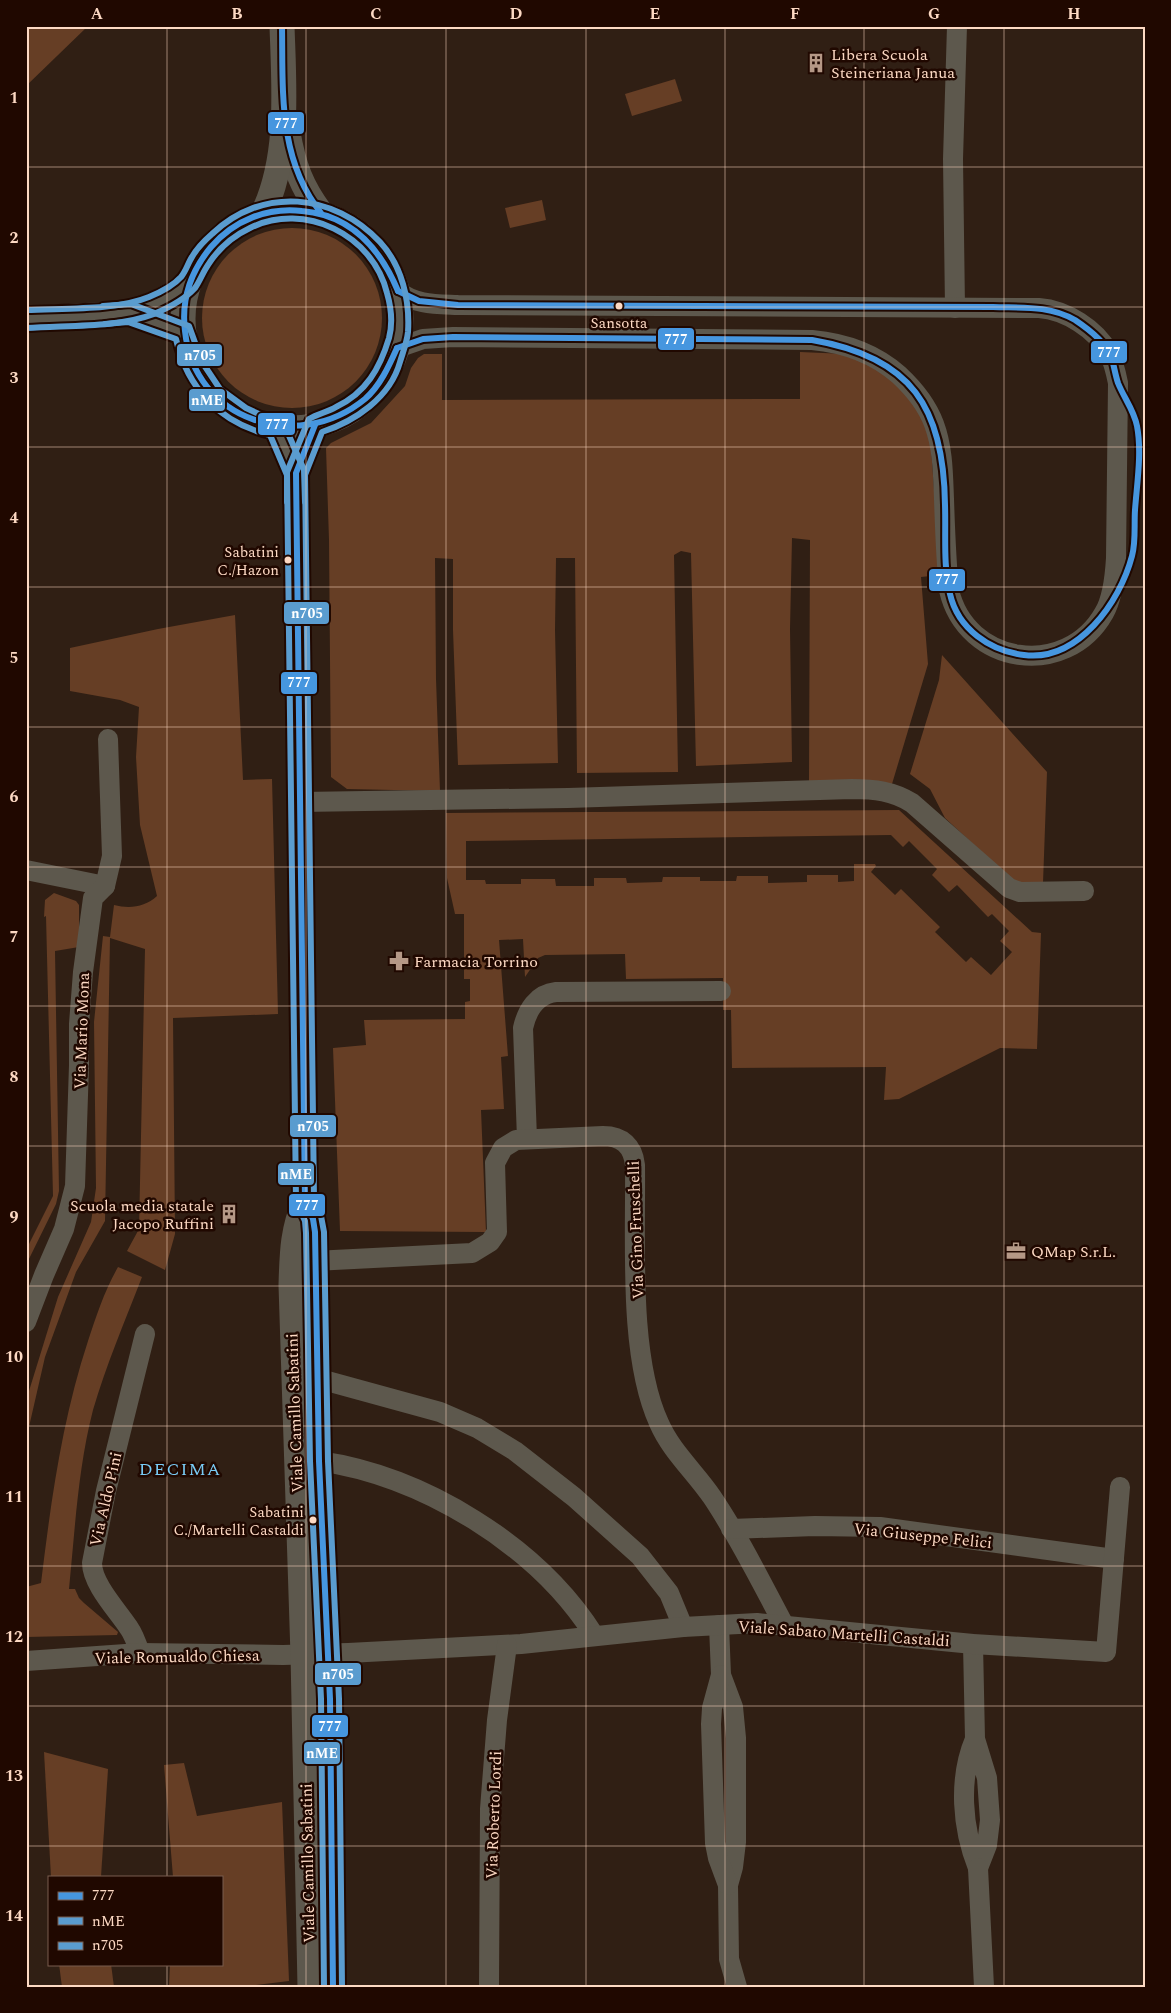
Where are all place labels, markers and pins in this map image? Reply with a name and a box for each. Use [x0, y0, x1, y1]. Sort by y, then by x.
place label: Libera Scuola Steineriana Janua [831, 43, 955, 85]
building icon: Libera Scuola Steineriana Janua [805, 52, 827, 74]
marker: Sansotta [614, 301, 624, 311]
place label: Sansotta [591, 312, 648, 335]
place label: Sabatini C./Hazon [217, 541, 279, 582]
marker: Sabatini C./Hazon [283, 555, 293, 565]
pharmacy icon: Farmacia Torrino [388, 950, 410, 972]
place label: Farmacia Torrino [414, 950, 538, 974]
place label: Scuola media statale Jacopo Ruffini [70, 1194, 214, 1236]
building icon: Scuola media statale Jacopo Ruffini [218, 1203, 240, 1225]
office icon: QMap S.r.L. [1005, 1240, 1027, 1262]
place label: QMap S.r.L. [1031, 1240, 1116, 1264]
place label: Sabatini C./Martelli Castaldi [173, 1501, 304, 1542]
marker: Sabatini C./Martelli Castaldi [308, 1515, 318, 1525]

